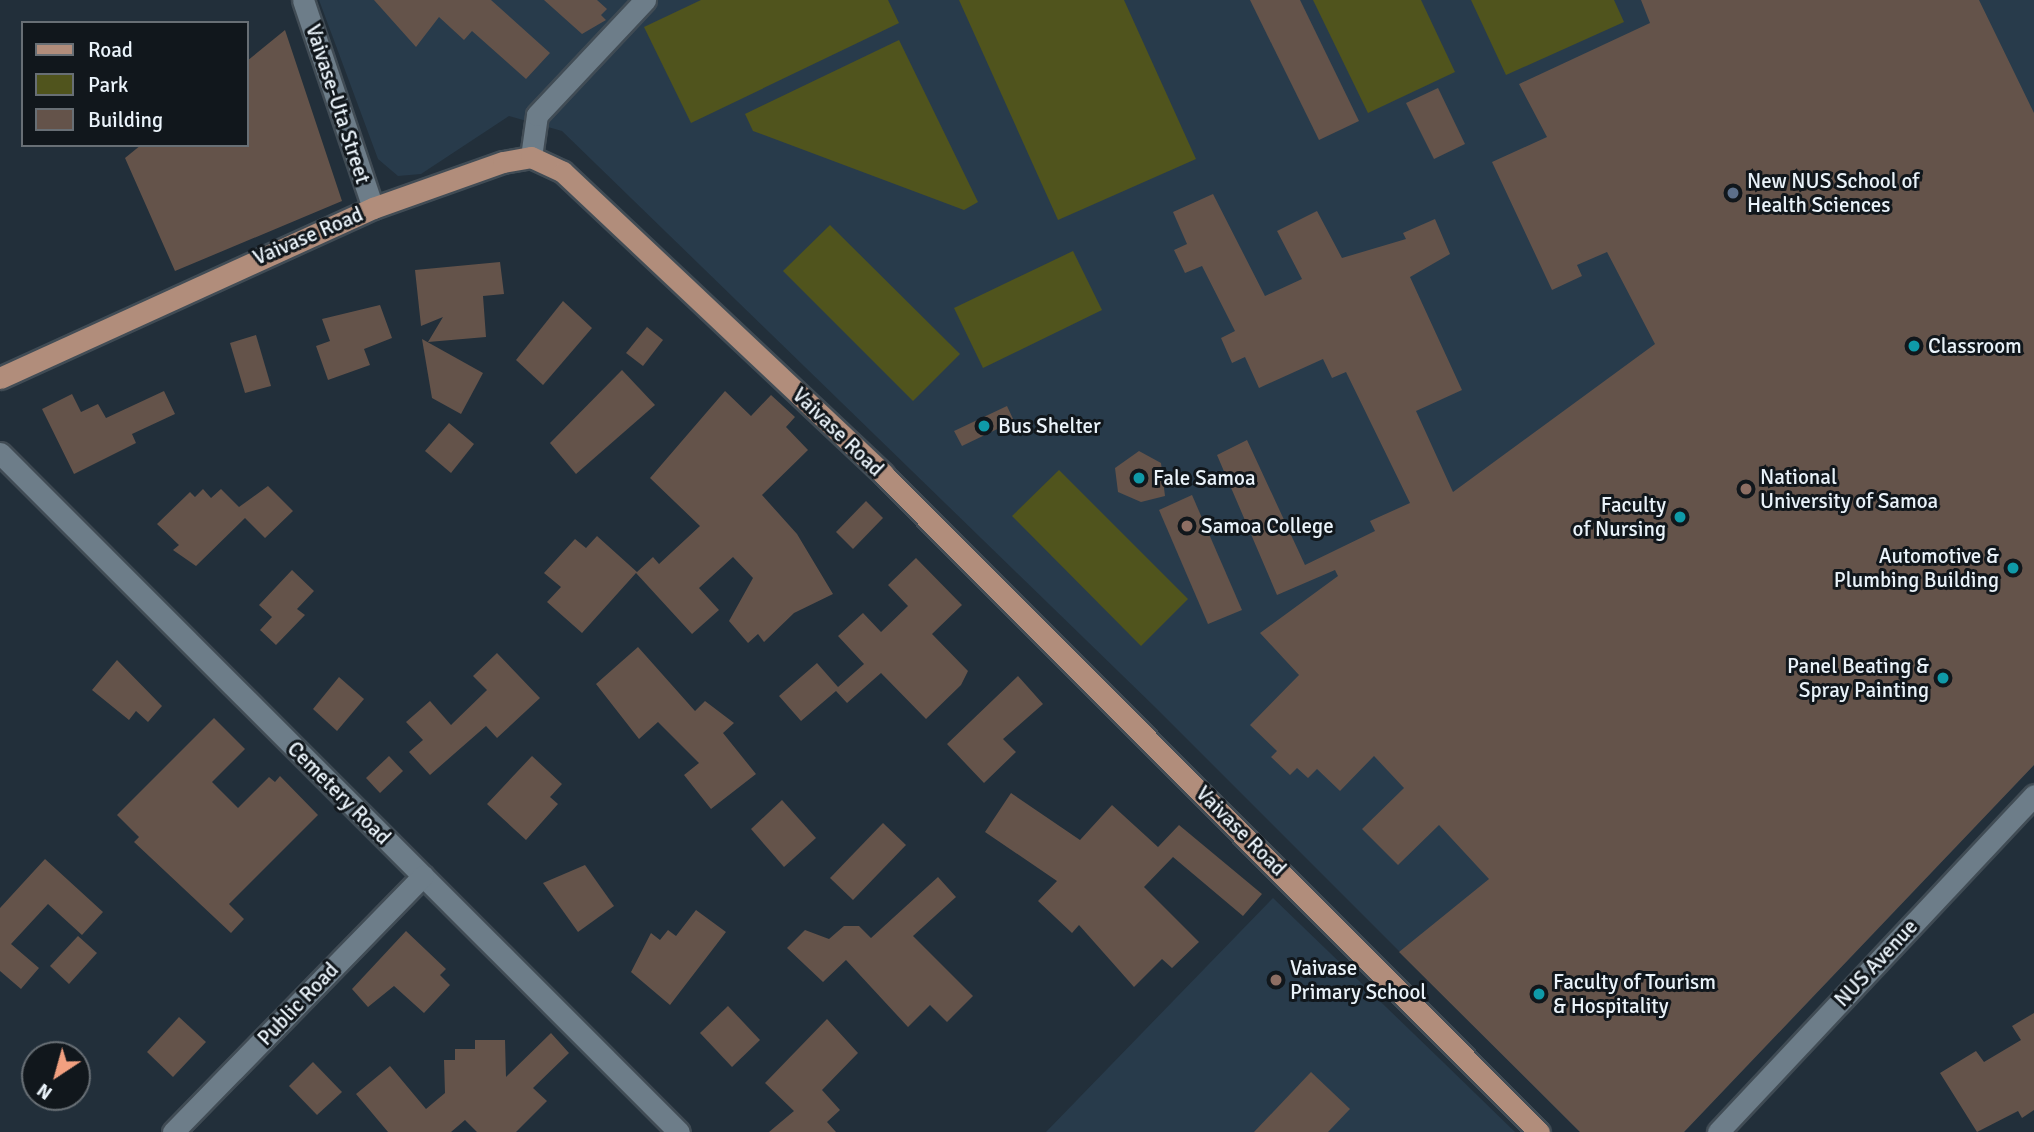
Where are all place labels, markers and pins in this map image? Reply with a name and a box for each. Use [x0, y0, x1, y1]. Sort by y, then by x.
place label: New NUS School of Health Sciences [1747, 168, 1919, 218]
marker: New NUS School of Health Sciences [1725, 185, 1741, 201]
place label: Classroom [1928, 333, 2022, 359]
marker: Classroom [1906, 338, 1922, 354]
place label: Bus Shelter [998, 413, 1101, 439]
marker: Bus Shelter [976, 418, 992, 434]
place label: National University of Samoa [1760, 464, 1938, 514]
place label: Fale Samoa [1153, 465, 1256, 491]
marker: Fale Samoa [1131, 470, 1147, 486]
marker: National University of Samoa [1738, 481, 1754, 497]
place label: Faculty of Nursing [1573, 492, 1666, 542]
marker: Faculty of Nursing [1672, 509, 1688, 525]
place label: Samoa College [1201, 513, 1334, 539]
marker: Samoa College [1179, 518, 1195, 534]
place label: Automotive & Plumbing Building [1834, 543, 1999, 593]
marker: Automotive & Plumbing Building [2005, 560, 2021, 576]
place label: Panel Beating & Spray Painting [1787, 653, 1929, 703]
marker: Panel Beating & Spray Painting [1935, 670, 1951, 686]
place label: Vaivase Primary School [1290, 955, 1426, 1005]
place label: Faculty of Tourism & Hospitality [1553, 969, 1716, 1019]
marker: Vaivase Primary School [1268, 972, 1284, 988]
marker: Faculty of Tourism & Hospitality [1531, 986, 1547, 1002]

